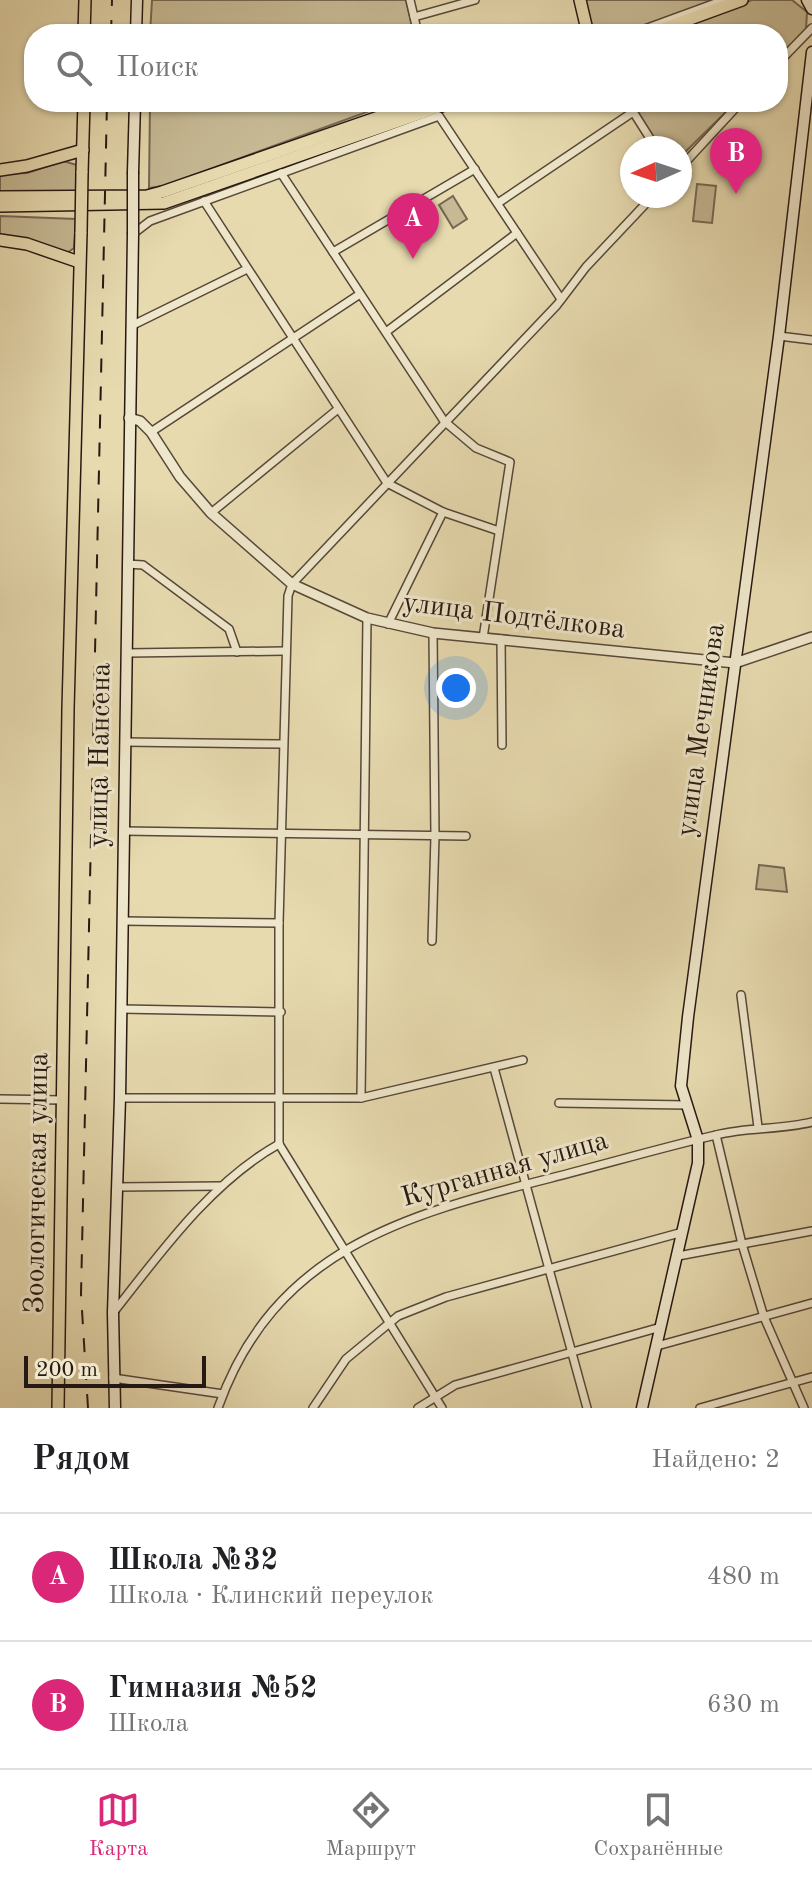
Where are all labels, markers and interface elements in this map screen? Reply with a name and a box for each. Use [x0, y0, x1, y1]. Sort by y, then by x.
search box [24, 24, 788, 112]
icon: search [52, 46, 96, 90]
text: Поиск [116, 53, 199, 83]
pin: B [710, 128, 762, 194]
north arrow [620, 136, 692, 208]
pin: A [387, 193, 439, 259]
street label: улица Подтёлкова [401, 589, 627, 645]
street label: улица Мечникова [673, 621, 731, 839]
street label: улица Нансена [85, 662, 117, 848]
your location [436, 668, 476, 708]
street label: Зоологическая улица [22, 1052, 54, 1314]
street label: Курганная улица [399, 1127, 612, 1213]
scale bar [24, 1352, 206, 1388]
text: 200 m [36, 1359, 98, 1381]
text: Рядом [32, 1443, 131, 1477]
text: Найдено: 2 [651, 1447, 780, 1473]
text: Школа №32 [108, 1546, 278, 1576]
text: A [48, 1564, 68, 1590]
text: 480 m [707, 1564, 780, 1590]
text: Школа · Клинский переулок [108, 1583, 433, 1609]
text: Гимназия №52 [108, 1674, 318, 1704]
text: B [49, 1692, 67, 1718]
text: 630 m [707, 1692, 780, 1718]
text: Школа [108, 1711, 189, 1737]
tab: Карта [89, 1788, 148, 1863]
tab: Маршрут [326, 1788, 416, 1863]
tab: Сохранённые [593, 1788, 723, 1863]

